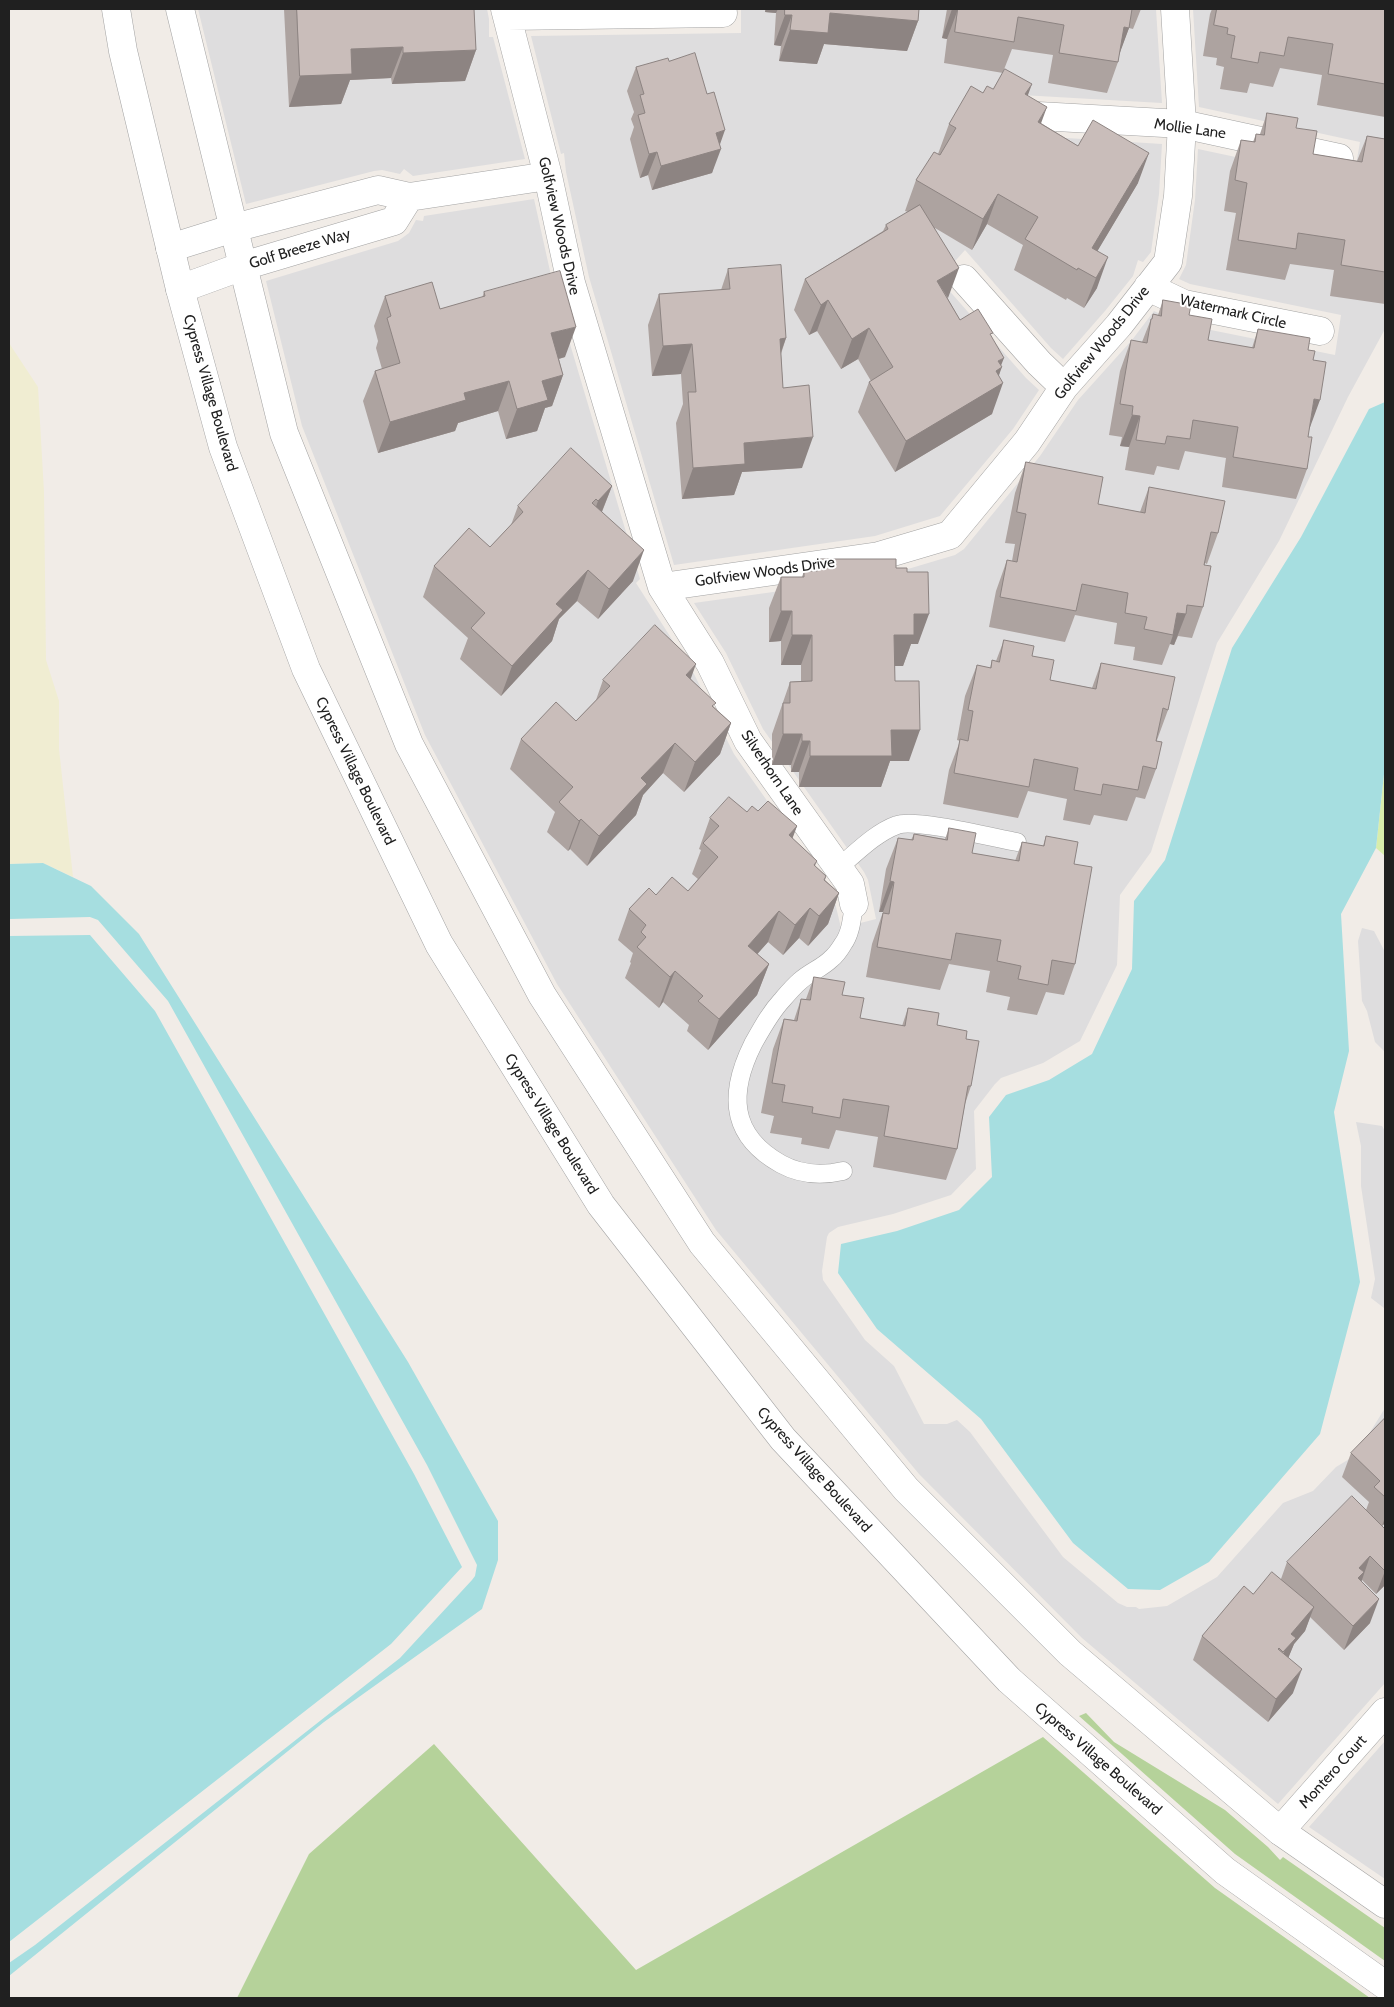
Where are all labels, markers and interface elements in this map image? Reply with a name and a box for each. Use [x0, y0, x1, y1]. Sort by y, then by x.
street label: Mollie Lane [1153, 115, 1227, 143]
street label: Golfview Woods Drive [534, 155, 584, 297]
street label: Golf Breeze Way [247, 225, 353, 273]
street label: Golfview Woods Drive [1051, 283, 1153, 403]
street label: Watermark Circle [1178, 291, 1288, 333]
street label: Cypress Village Boulevard [179, 312, 241, 474]
street label: Golfview Woods Drive [694, 553, 836, 591]
street label: Cypress Village Boulevard [311, 694, 399, 848]
street label: Silverhorn Lane [737, 727, 807, 819]
street label: Cypress Village Boulevard [500, 1050, 602, 1198]
street label: Cypress Village Boulevard [753, 1404, 875, 1536]
street label: Cypress Village Boulevard [1031, 1699, 1165, 1819]
street label: Montero Court [1295, 1732, 1371, 1812]

